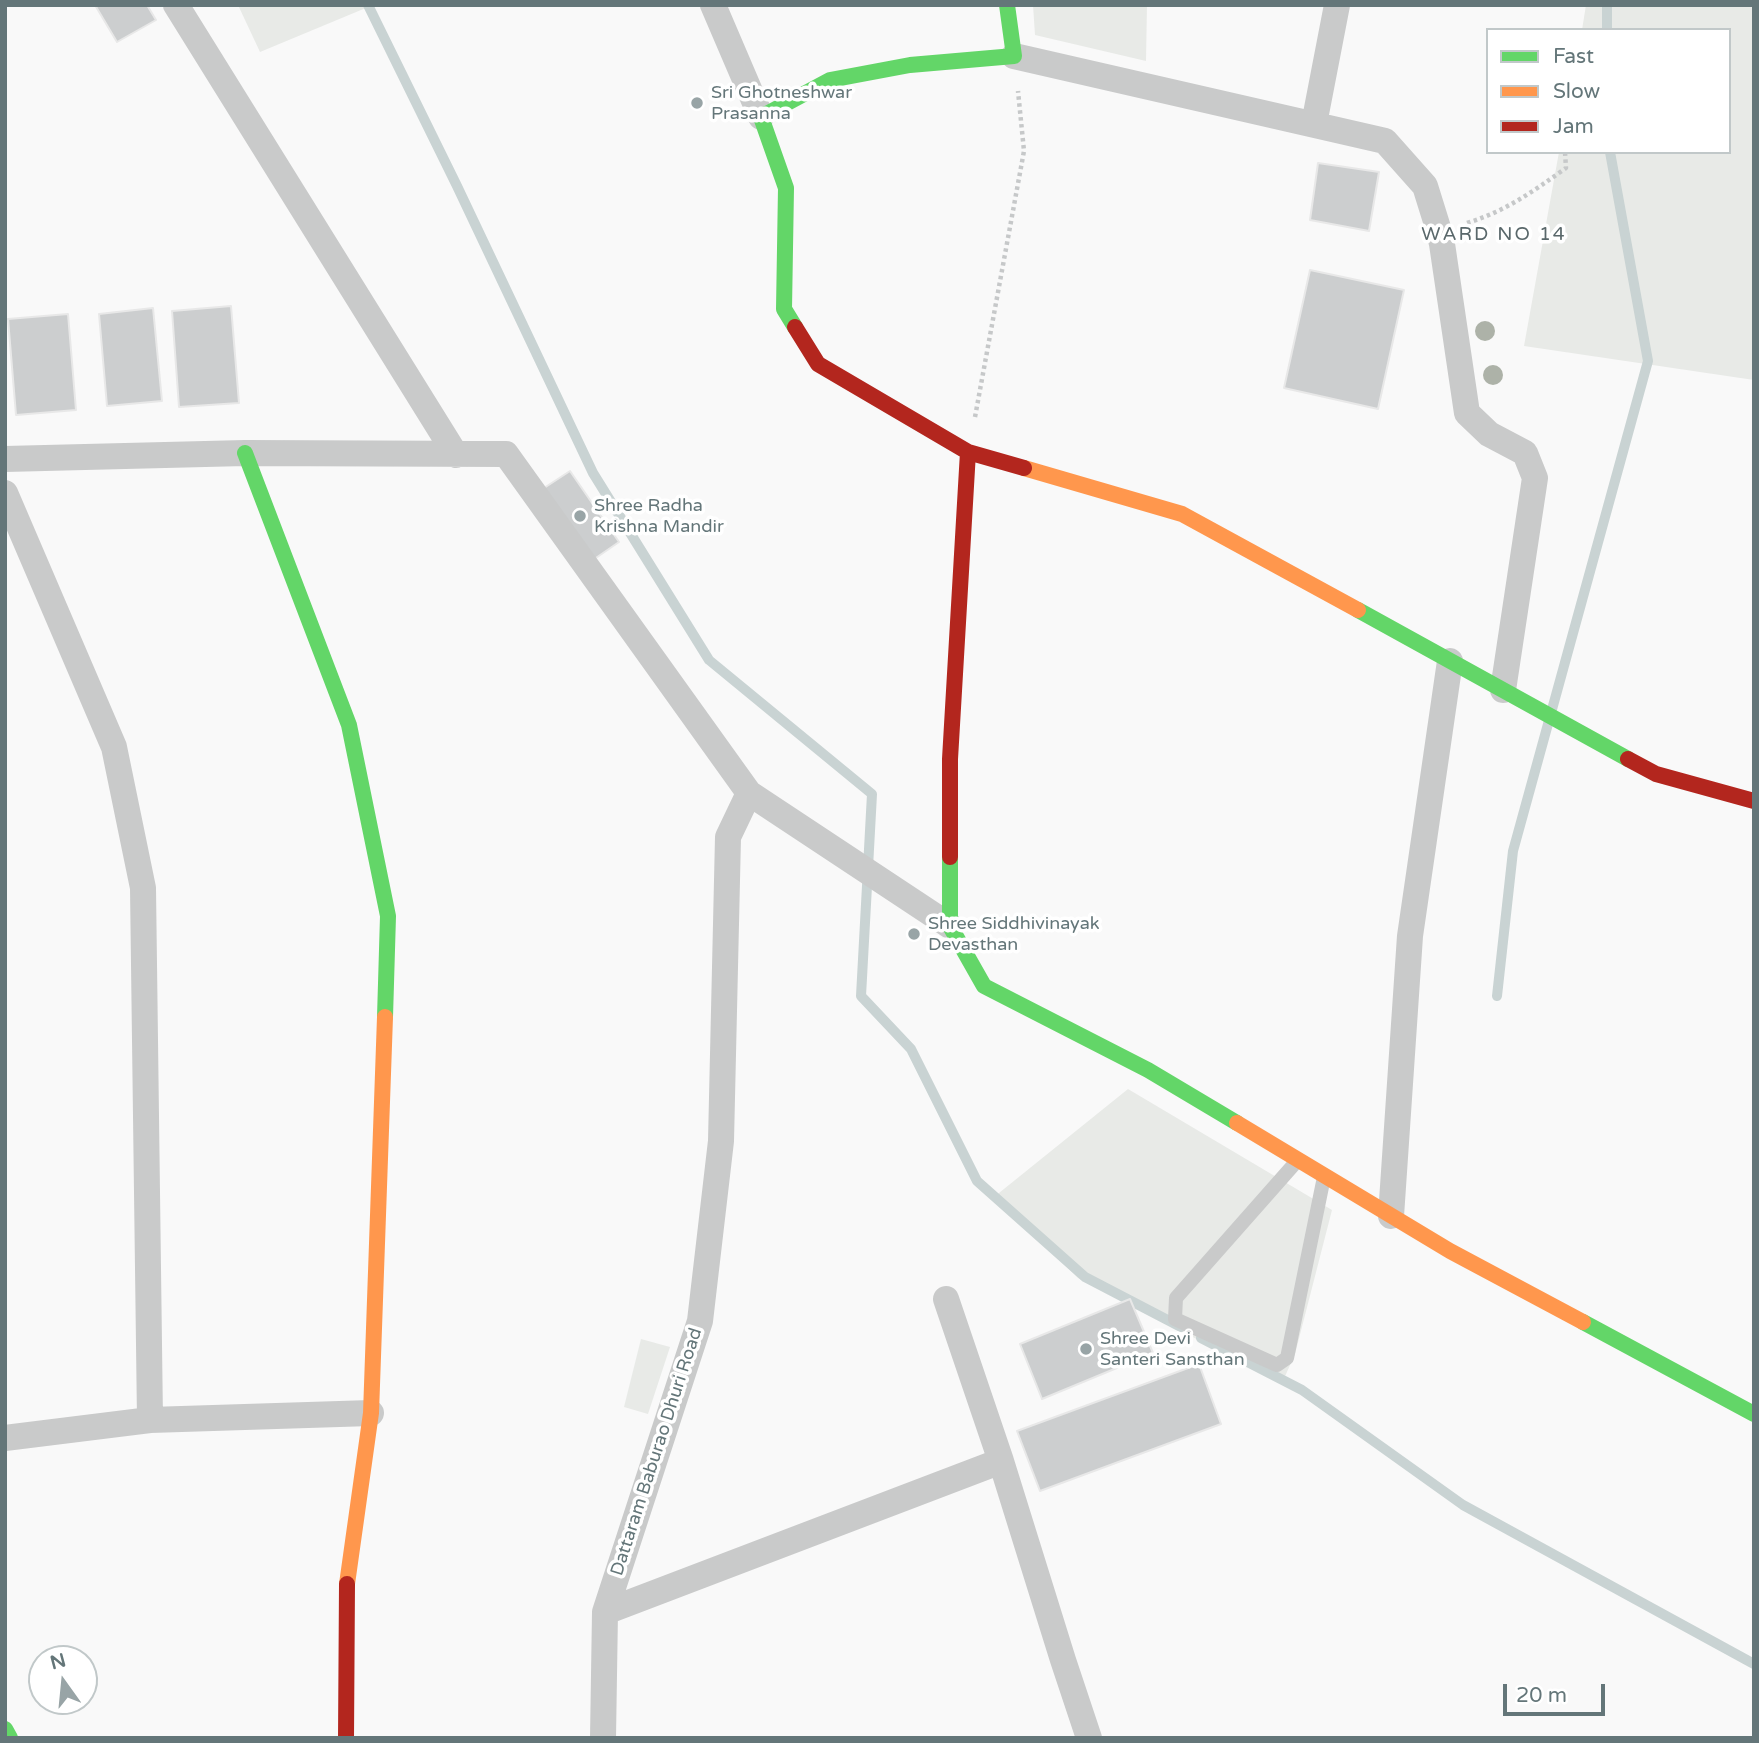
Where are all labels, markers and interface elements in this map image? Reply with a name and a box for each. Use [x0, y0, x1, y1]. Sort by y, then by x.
legend [1486, 28, 1731, 154]
text: Fast [1553, 44, 1594, 69]
text: Slow [1553, 79, 1600, 104]
place label: Sri Ghotneshwar Prasanna [711, 82, 852, 124]
marker: Sri Ghotneshwar Prasanna [689, 95, 705, 111]
text: Jam [1553, 114, 1594, 139]
district label: WARD NO 14 [1422, 224, 1566, 246]
place label: Shree Radha Krishna Mandir [594, 495, 724, 538]
marker: Shree Radha Krishna Mandir [572, 508, 588, 524]
place label: Shree Siddhivinayak Devasthan [928, 913, 1100, 956]
marker: Shree Siddhivinayak Devasthan [906, 926, 922, 942]
street label: Dattaram Baburao Dhuri Road [607, 1325, 707, 1579]
place label: Shree Devi Santeri Sansthan [1100, 1328, 1245, 1370]
marker: Shree Devi Santeri Sansthan [1078, 1341, 1094, 1357]
north arrow [28, 1645, 98, 1715]
text: N [48, 1649, 68, 1674]
scale bar [1507, 1670, 1608, 1714]
text: 20 m [1516, 1683, 1567, 1708]

